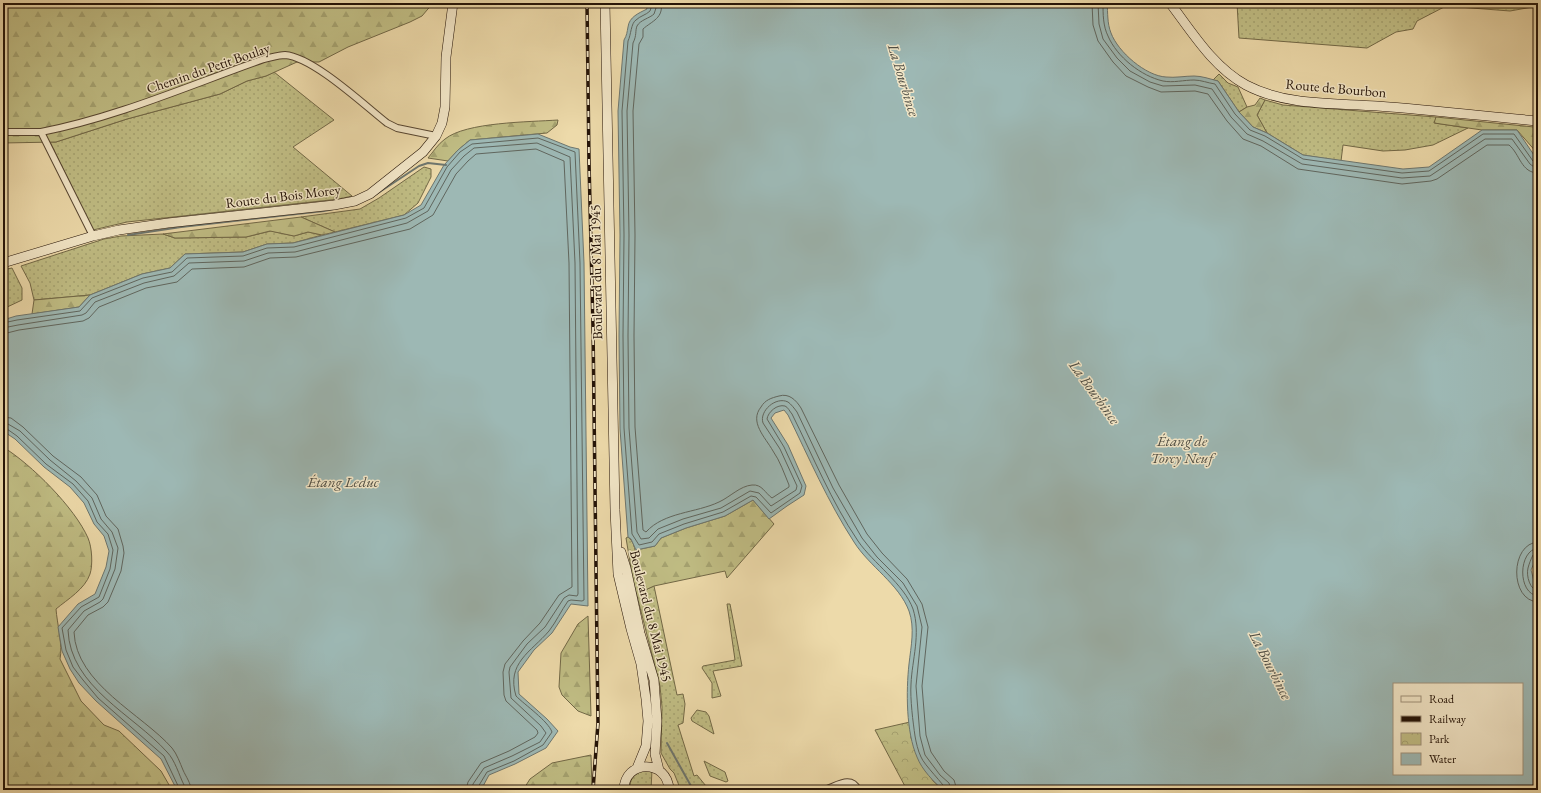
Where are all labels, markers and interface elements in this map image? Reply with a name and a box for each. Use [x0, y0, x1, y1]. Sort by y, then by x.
street label: Chemin du Petit Boulay [144, 38, 273, 98]
water label: La Bourbince [884, 40, 924, 119]
street label: Route de Bourbon [1285, 75, 1388, 101]
street label: Route du Bois Morey [225, 180, 342, 212]
street label: Boulevard du 8 Mai 1945 [586, 204, 606, 340]
water label: La Bourbince [1065, 355, 1125, 429]
water label: Étang de Torcy Neuf [1151, 431, 1216, 467]
water label: Étang Leduc [307, 472, 379, 491]
street label: Boulevard du 8 Mai 1945 [626, 548, 676, 684]
water label: La Bourbince [1245, 626, 1297, 703]
legend [1393, 683, 1523, 775]
text: Road [1429, 691, 1455, 707]
text: Railway [1429, 711, 1467, 727]
text: Park [1429, 731, 1450, 747]
text: Water [1429, 751, 1456, 767]

